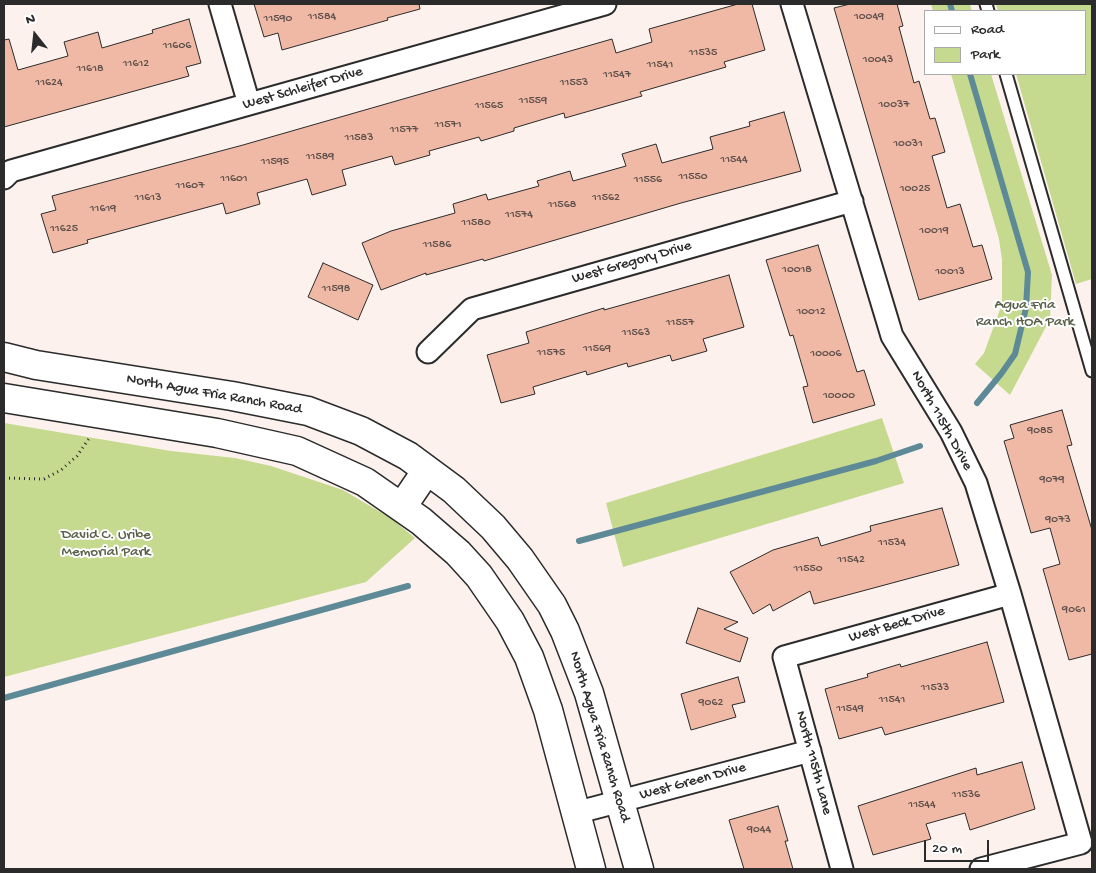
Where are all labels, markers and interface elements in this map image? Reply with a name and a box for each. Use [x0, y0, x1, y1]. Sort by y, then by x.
north arrow [10, 10, 60, 60]
house number: 11584 [308, 10, 336, 24]
house number: 10049 [854, 10, 884, 24]
legend [924, 10, 1086, 75]
text: N [24, 11, 37, 30]
house number: 11590 [264, 12, 292, 26]
text: Road [971, 21, 1004, 39]
house number: 11606 [163, 39, 191, 53]
house number: 11535 [689, 46, 717, 60]
text: Park [971, 46, 1000, 64]
house number: 10043 [863, 53, 893, 67]
house number: 11612 [123, 57, 149, 71]
house number: 11541 [647, 58, 673, 72]
house number: 11618 [76, 62, 104, 76]
street label: West Schleifer Drive [241, 63, 365, 115]
house number: 11547 [603, 68, 631, 82]
house number: 11624 [35, 76, 63, 90]
house number: 11553 [560, 76, 588, 90]
house number: 11559 [519, 94, 547, 108]
house number: 10037 [879, 98, 909, 112]
house number: 11565 [475, 99, 503, 113]
house number: 11571 [434, 118, 462, 132]
house number: 11577 [390, 123, 418, 137]
house number: 11583 [345, 131, 373, 145]
house number: 10031 [893, 137, 923, 151]
house number: 11589 [306, 150, 334, 164]
house number: 11544 [720, 153, 748, 167]
house number: 11595 [261, 155, 289, 169]
house number: 11550 [678, 170, 708, 184]
house number: 11601 [220, 172, 248, 186]
house number: 11556 [634, 173, 662, 187]
house number: 11607 [176, 179, 204, 193]
house number: 10025 [900, 182, 930, 196]
house number: 11613 [135, 191, 161, 205]
house number: 11562 [592, 191, 620, 205]
house number: 11568 [548, 198, 576, 212]
house number: 11619 [90, 202, 116, 216]
house number: 11574 [505, 208, 533, 222]
house number: 11580 [461, 216, 491, 230]
house number: 11625 [50, 222, 78, 236]
house number: 10019 [919, 224, 949, 238]
street label: West Gregory Drive [570, 237, 694, 289]
house number: 11586 [423, 238, 451, 252]
house number: 10018 [782, 263, 812, 277]
house number: 10013 [935, 265, 965, 279]
house number: 11598 [322, 282, 350, 296]
park label: Agua Fria Ranch HOA Park [976, 297, 1074, 332]
house number: 10012 [796, 305, 826, 319]
house number: 11557 [666, 316, 694, 330]
house number: 11563 [622, 326, 650, 340]
house number: 11569 [583, 342, 611, 356]
house number: 11575 [537, 346, 565, 360]
house number: 10006 [810, 347, 842, 361]
street label: North 115th Drive [906, 368, 976, 474]
street label: North Agua Fria Ranch Road [125, 371, 303, 419]
house number: 10000 [823, 389, 855, 403]
house number: 9085 [1027, 424, 1053, 438]
house number: 9079 [1039, 473, 1065, 487]
house number: 9073 [1045, 513, 1071, 527]
park label: David C. Uribe Memorial Park [61, 527, 151, 562]
house number: 11534 [878, 536, 906, 550]
house number: 11542 [837, 553, 865, 567]
house number: 11550 [793, 562, 823, 576]
street label: West Beck Drive [847, 603, 947, 647]
house number: 9061 [1062, 603, 1086, 617]
street label: North Agua Fria Ranch Road [564, 649, 634, 825]
house number: 11533 [921, 681, 949, 695]
house number: 11541 [879, 693, 905, 707]
house number: 9062 [699, 696, 723, 710]
house number: 11549 [836, 702, 864, 716]
street label: North 115th Lane [790, 709, 836, 817]
street label: West Green Drive [638, 759, 748, 805]
house number: 11536 [952, 788, 980, 802]
house number: 11544 [908, 798, 936, 812]
house number: 9044 [747, 823, 771, 837]
scale bar [926, 830, 991, 862]
text: 20 m [932, 840, 962, 858]

